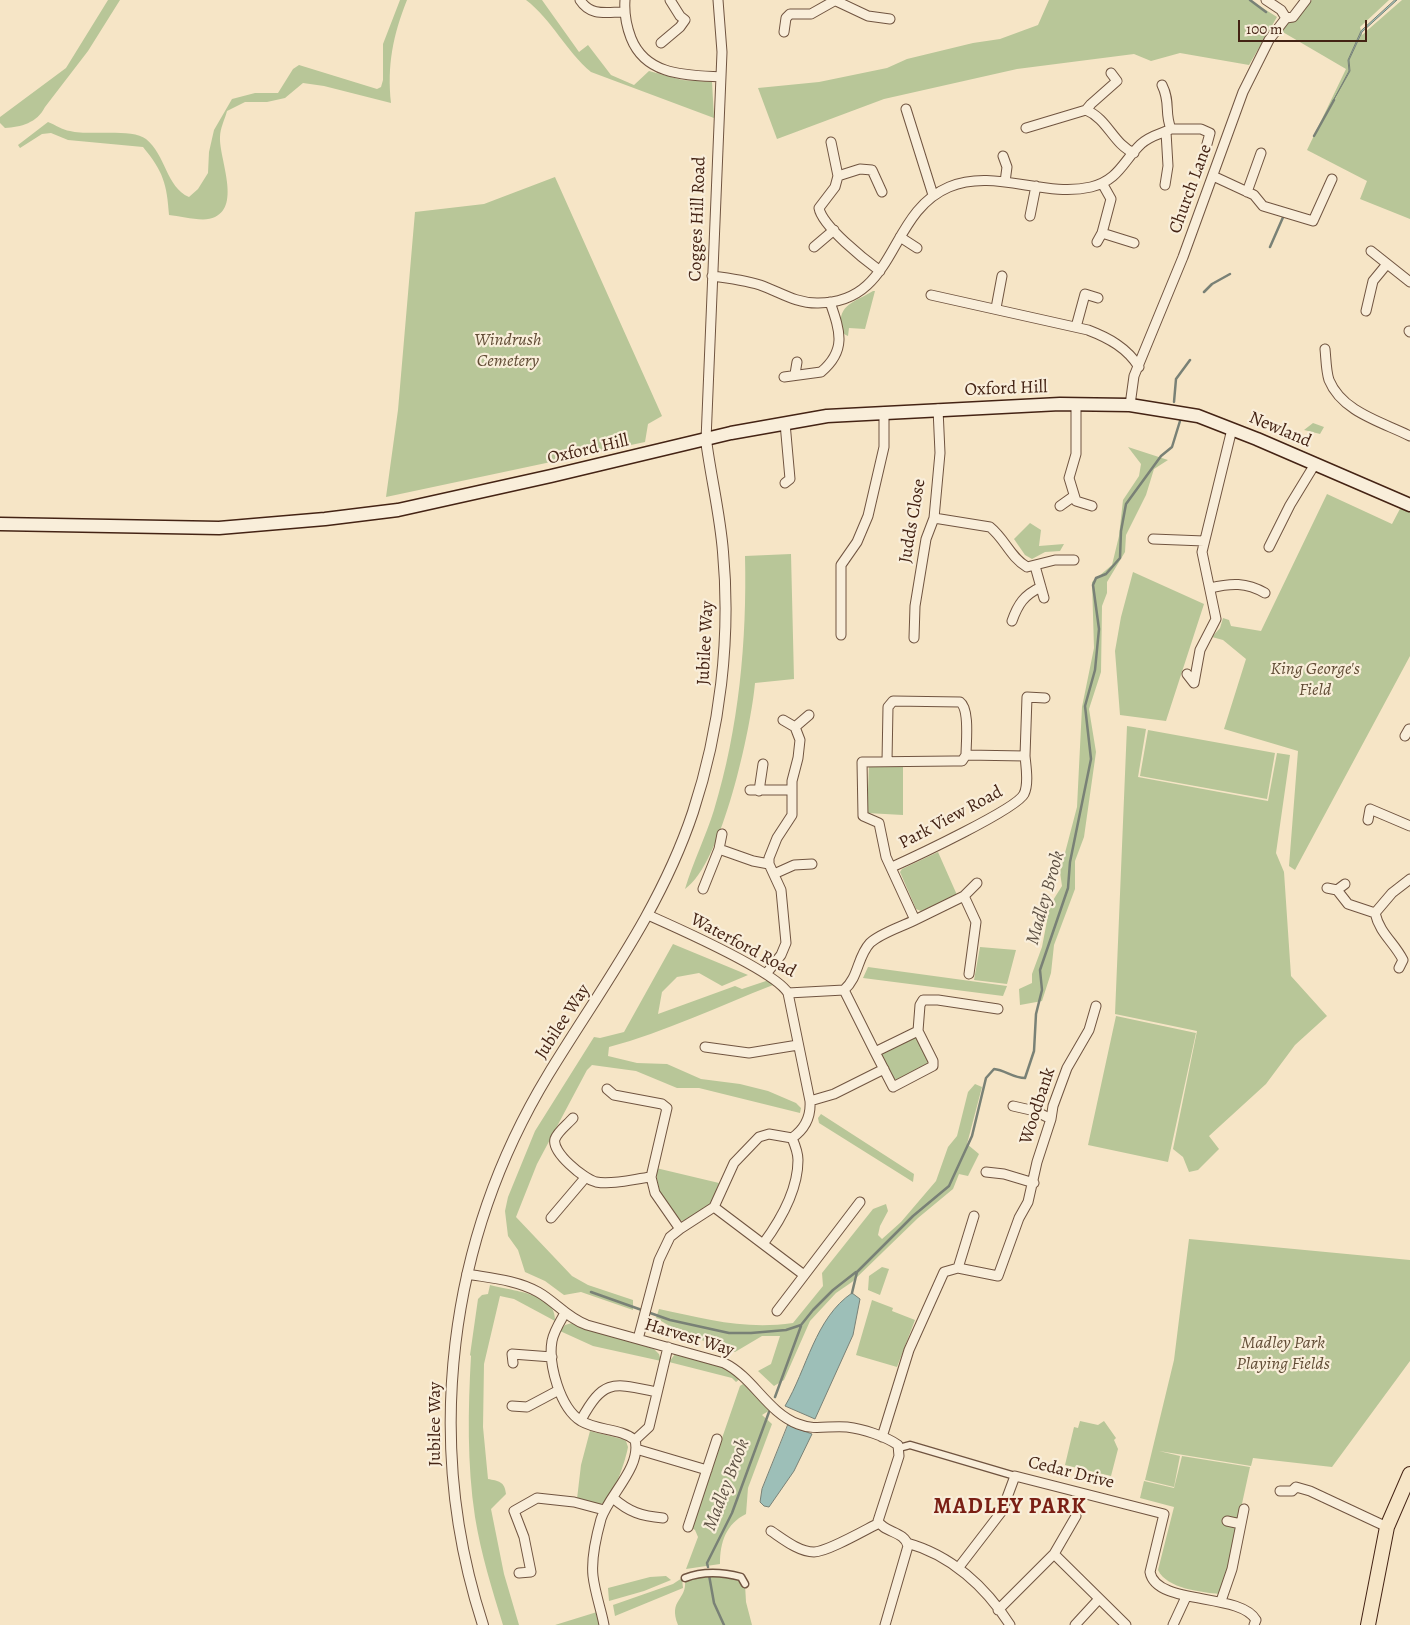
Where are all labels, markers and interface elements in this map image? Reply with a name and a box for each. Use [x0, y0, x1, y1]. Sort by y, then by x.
scale bar [1240, 10, 1369, 42]
text: 100 m [1246, 19, 1283, 39]
street label: Church Lane [1165, 141, 1217, 237]
street label: Cogges Hill Road [685, 156, 711, 282]
park label: Windrush Cemetery [474, 330, 542, 372]
street label: Oxford Hill [964, 377, 1048, 401]
street label: Newland [1246, 407, 1314, 453]
street label: Oxford Hill [545, 430, 631, 470]
street label: Judds Close [895, 477, 931, 565]
street label: Jubilee Way [693, 600, 719, 686]
park label: King George's Field [1270, 659, 1360, 702]
street label: Park View Road [895, 782, 1007, 854]
water label: Madley Brook [1022, 848, 1070, 948]
street label: Waterford Road [686, 909, 800, 983]
street label: Jubilee Way [531, 981, 595, 1063]
street label: Woodbank [1015, 1065, 1061, 1147]
street label: Harvest Way [642, 1314, 736, 1362]
park label: Madley Park Playing Fields [1236, 1333, 1330, 1376]
street label: Jubilee Way [425, 1382, 447, 1466]
water label: Madley Brook [699, 1436, 755, 1534]
street label: Cedar Drive [1026, 1452, 1116, 1494]
district label: MADLEY PARK [932, 1495, 1088, 1521]

